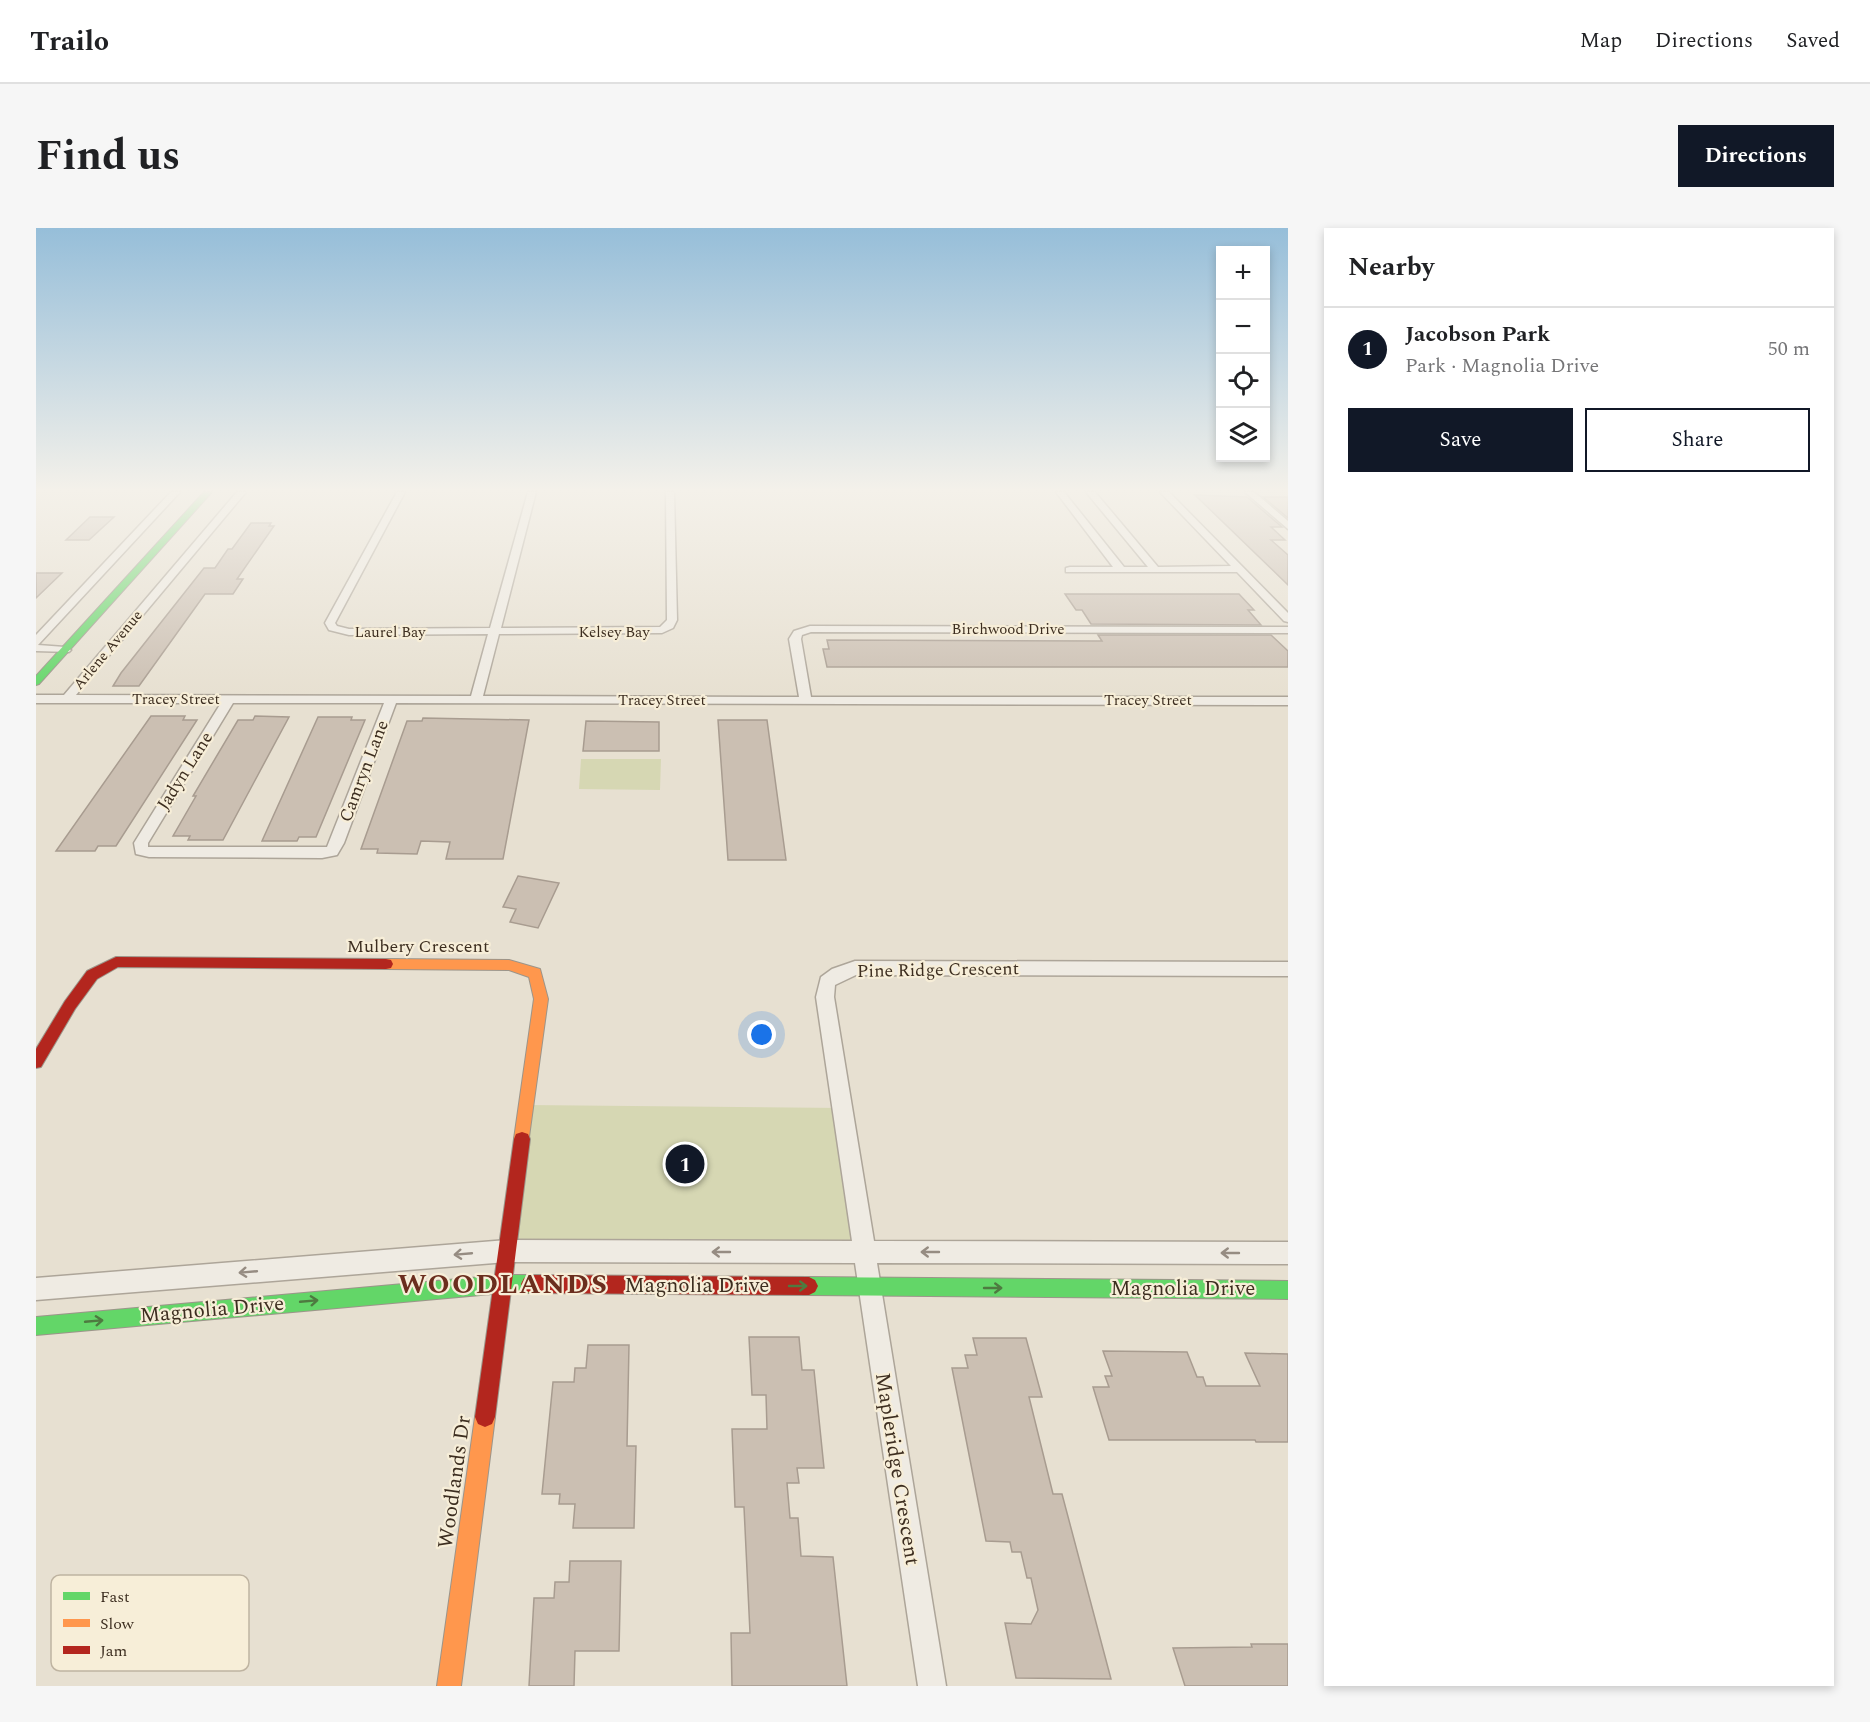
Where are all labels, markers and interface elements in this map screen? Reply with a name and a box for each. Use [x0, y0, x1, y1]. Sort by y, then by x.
text: Trailo [30, 20, 109, 63]
text: Map [1580, 25, 1622, 57]
text: Directions [1655, 25, 1753, 57]
text: Saved [1786, 25, 1840, 57]
text: Find us [36, 125, 180, 188]
button: Directions [1678, 125, 1834, 187]
map controls [1216, 246, 1270, 462]
button: + [1216, 246, 1270, 300]
text: Nearby [1348, 247, 1434, 287]
button: − [1216, 300, 1270, 354]
text: Jacobson Park [1405, 318, 1550, 351]
text: 1 [1362, 334, 1373, 364]
text: 50 m [1768, 334, 1810, 364]
text: Park · Magnolia Drive [1405, 351, 1599, 381]
button: locate [1216, 354, 1270, 408]
button: layers [1216, 408, 1270, 462]
button: Save [1348, 408, 1573, 472]
button: Share [1585, 408, 1810, 472]
street label: Arlene Avenue [68, 605, 148, 695]
street label: Birchwood Drive [952, 618, 1064, 641]
street label: Laurel Bay [355, 621, 426, 644]
street label: Kelsey Bay [578, 621, 650, 644]
street label: Tracey Street [132, 688, 220, 711]
street label: Tracey Street [618, 689, 706, 712]
street label: Tracey Street [1104, 689, 1192, 712]
street label: Camryn Lane [332, 716, 396, 826]
street label: Jadyn Lane [150, 726, 220, 816]
street label: Mulbery Crescent [347, 933, 489, 960]
street label: Pine Ridge Crescent [857, 955, 1019, 985]
your location [747, 1020, 776, 1049]
pin: 1 [666, 1142, 704, 1186]
one-way arrow [712, 1246, 732, 1258]
one-way arrow [920, 1246, 940, 1258]
one-way arrow [1220, 1247, 1240, 1259]
one-way arrow [454, 1249, 474, 1260]
district label: WOODLANDS [397, 1263, 609, 1306]
one-way arrow [238, 1267, 258, 1278]
street label: Magnolia Drive [625, 1270, 769, 1302]
street label: Magnolia Drive [1111, 1273, 1255, 1305]
one-way arrow [787, 1280, 807, 1292]
one-way arrow [982, 1282, 1002, 1294]
street label: Magnolia Drive [138, 1288, 286, 1332]
one-way arrow [299, 1295, 319, 1306]
one-way arrow [84, 1315, 104, 1326]
street label: Mapleridge Crescent [866, 1370, 928, 1568]
street label: Woodlands Dr [430, 1413, 480, 1551]
legend [51, 1575, 249, 1671]
text: Fast [100, 1585, 130, 1609]
text: Slow [100, 1612, 135, 1636]
text: Jam [100, 1639, 128, 1663]

